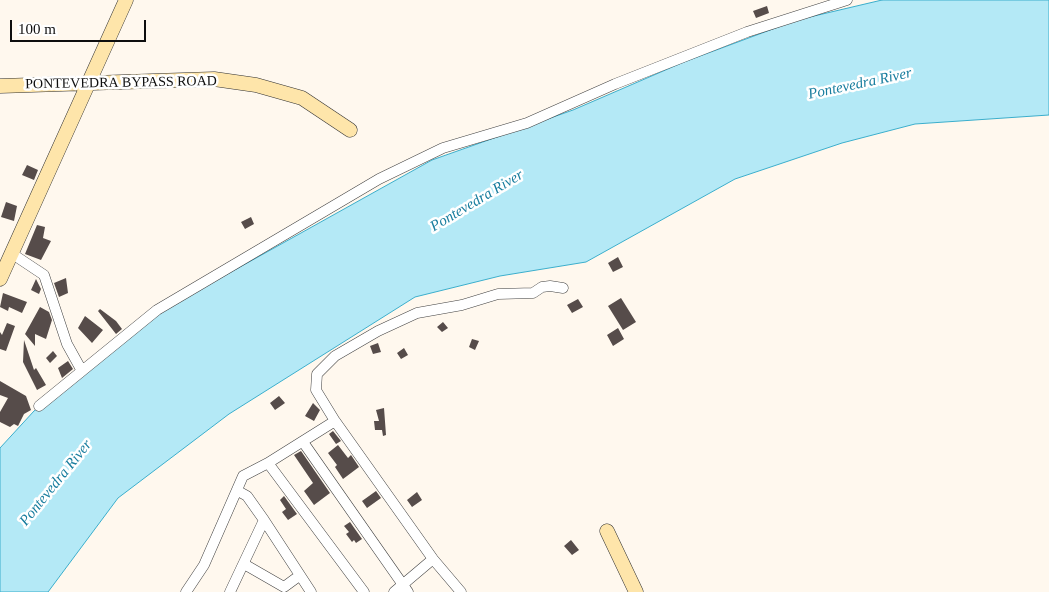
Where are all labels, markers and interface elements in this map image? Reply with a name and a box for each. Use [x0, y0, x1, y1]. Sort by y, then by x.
scale bar [12, 10, 149, 42]
text: 100 m [18, 21, 56, 37]
water label: Pontevedra River [807, 64, 913, 104]
street label: PONTEVEDRA BYPASS ROAD [25, 73, 217, 93]
water label: Pontevedra River [427, 166, 527, 236]
water label: Pontevedra River [16, 436, 96, 530]

